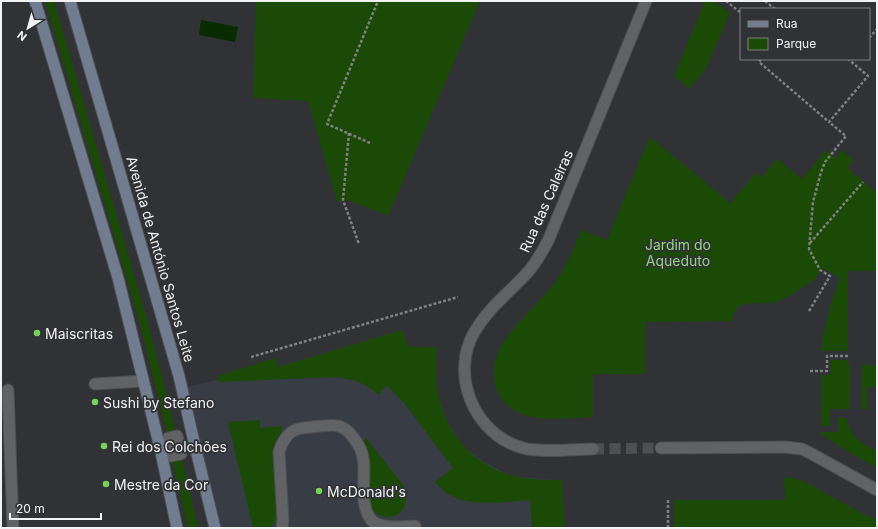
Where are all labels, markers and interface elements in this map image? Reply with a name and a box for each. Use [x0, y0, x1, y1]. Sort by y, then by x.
north arrow [8, 8, 48, 48]
legend [740, 8, 870, 60]
text: Rua [776, 16, 798, 31]
text: N [14, 28, 30, 44]
text: Parque [776, 36, 816, 51]
street label: Rua das Caleiras [516, 147, 576, 255]
street label: Avenida de António Santos Leite [123, 154, 199, 364]
park label: Jardim do Aqueduto [645, 236, 711, 269]
place label: Maiscritas [45, 325, 113, 342]
marker: Maiscritas [32, 328, 42, 338]
place label: Sushi by Stefano [103, 394, 214, 411]
marker: Sushi by Stefano [90, 397, 100, 407]
place label: Rei dos Colchões [112, 438, 227, 455]
marker: Rei dos Colchões [99, 441, 109, 451]
place label: Mestre da Cor [114, 476, 208, 493]
marker: Mestre da Cor [101, 479, 111, 489]
place label: McDonald's [327, 483, 406, 500]
marker: McDonald's [314, 486, 324, 496]
scale bar [10, 495, 101, 521]
text: 20 m [16, 501, 45, 516]

